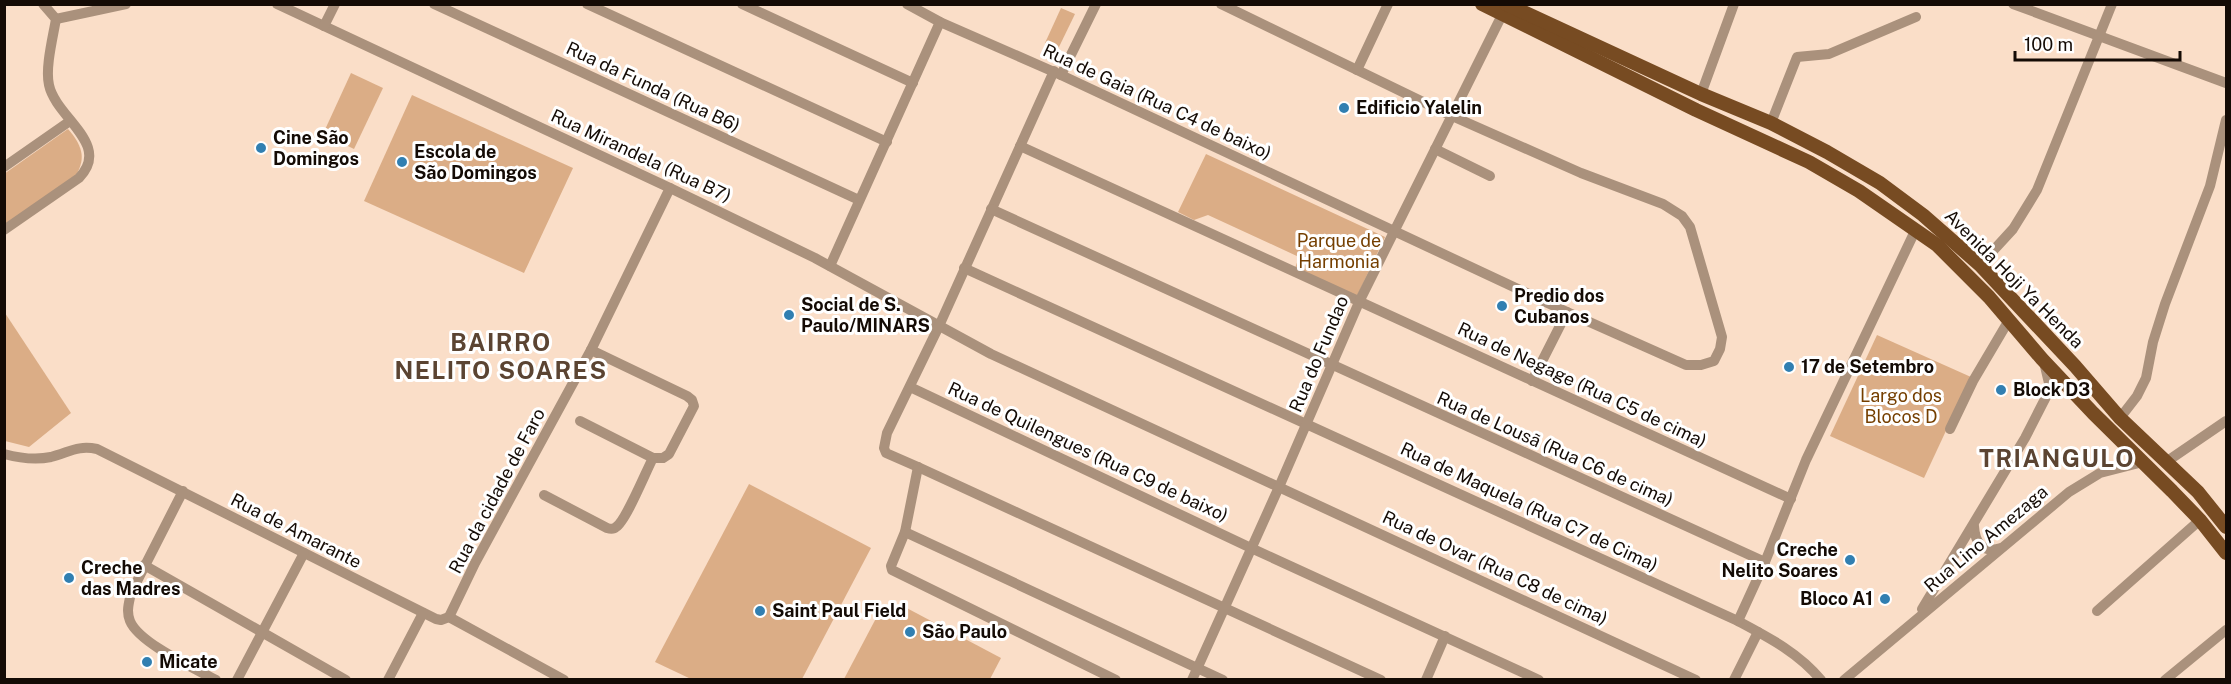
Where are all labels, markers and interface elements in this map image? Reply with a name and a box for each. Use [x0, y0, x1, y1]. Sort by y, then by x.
scale bar [2015, 24, 2180, 62]
text: 100 m [2024, 34, 2073, 55]
street label: Rua da Funda (Rua B6) [563, 37, 743, 136]
street label: Rua de Gaia (Rua C4 de baixo) [1040, 39, 1275, 164]
place label: Edificio Yalelin [1356, 97, 1482, 118]
marker: Edificio Yalelin [1337, 101, 1351, 115]
street label: Rua Mirandela (Rua B7) [548, 105, 735, 207]
place label: Cine São Domingos [273, 127, 359, 169]
marker: Cine São Domingos [254, 141, 268, 155]
place label: Escola de São Domingos [414, 141, 537, 183]
marker: Escola de São Domingos [395, 155, 409, 169]
street label: Avenida Hoji Ya Henda [1941, 205, 2088, 352]
park label: Parque de Harmonia [1297, 230, 1381, 272]
place label: Predio dos Cubanos [1514, 285, 1604, 327]
street label: Rua do Fundao [1285, 293, 1352, 415]
place label: Social de S. Paulo/MINARS [801, 294, 930, 336]
marker: Predio dos Cubanos [1495, 299, 1509, 313]
marker: Social de S. Paulo/MINARS [782, 308, 796, 322]
street label: Rua de Negage (Rua C5 de cima) [1454, 318, 1710, 452]
district label: BAIRRO NELITO SOARES [394, 328, 608, 384]
place label: 17 de Setembro [1801, 356, 1934, 377]
marker: 17 de Setembro [1782, 360, 1796, 374]
street label: Rua de Quilengues (Rua C9 de baixo) [945, 377, 1232, 526]
place label: Block D3 [2013, 379, 2090, 400]
marker: Block D3 [1994, 383, 2008, 397]
park label: Largo dos Blocos D [1860, 385, 1942, 427]
street label: Rua de Lousã (Rua C6 de cima) [1434, 387, 1676, 510]
street label: Rua da cidade de Faro [444, 405, 549, 577]
street label: Rua de Maquela (Rua C7 de Cima) [1397, 438, 1661, 576]
district label: TRIANGULO [1979, 444, 2135, 472]
street label: Rua Lino Amezaga [1920, 481, 2052, 596]
street label: Rua de Amarante [227, 489, 365, 573]
street label: Rua de Ovar (Rua C8 de cima) [1379, 506, 1611, 629]
place label: Creche Nelito Soares [1722, 539, 1838, 581]
marker: Creche Nelito Soares [1843, 553, 1857, 567]
place label: Creche das Madres [81, 557, 180, 599]
marker: Creche das Madres [62, 571, 76, 585]
place label: Bloco A1 [1800, 588, 1873, 609]
marker: Bloco A1 [1878, 592, 1892, 606]
place label: Saint Paul Field [772, 600, 906, 621]
marker: Saint Paul Field [753, 604, 767, 618]
place label: São Paulo [922, 621, 1007, 642]
marker: São Paulo [903, 625, 917, 639]
place label: Micate [159, 651, 218, 672]
marker: Micate [140, 655, 154, 669]

